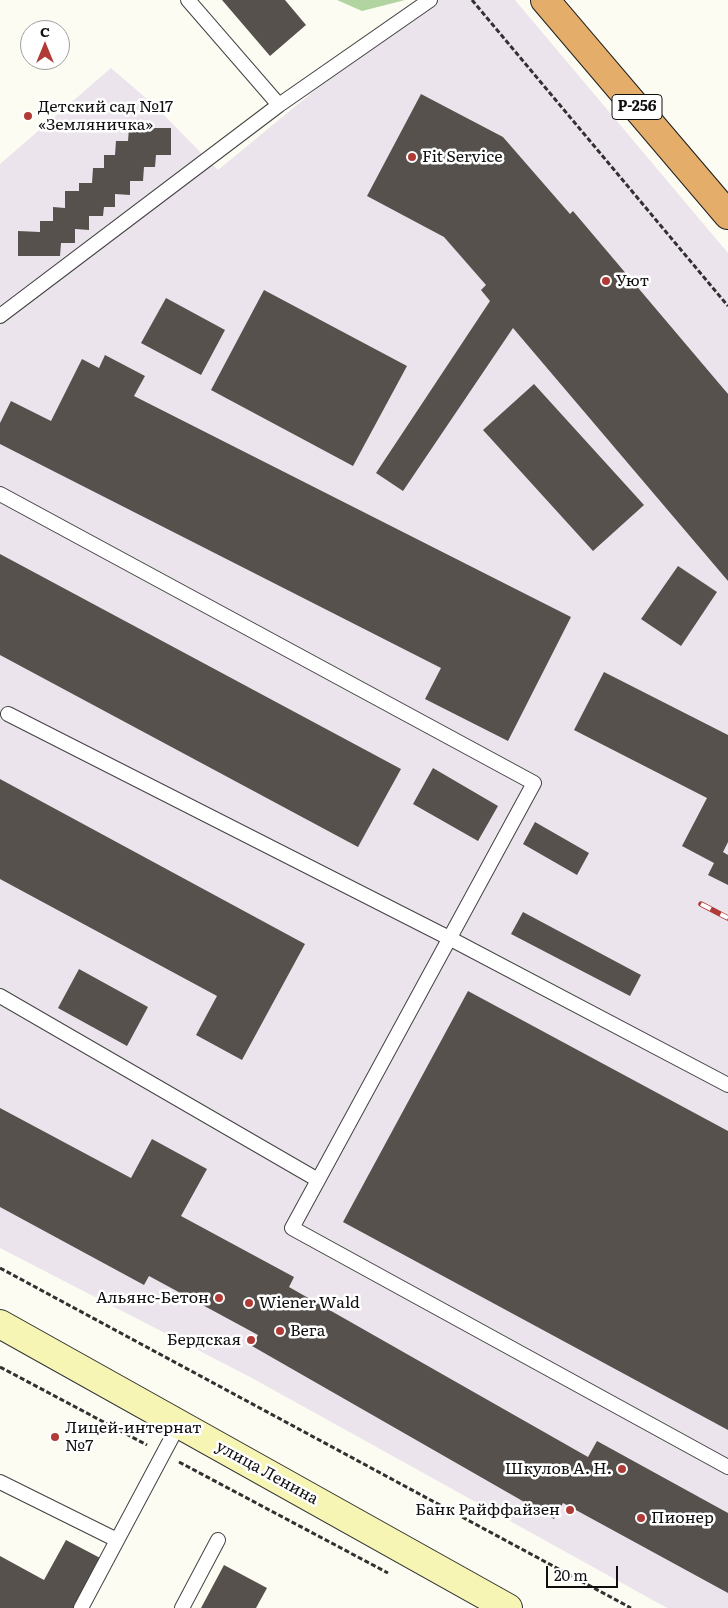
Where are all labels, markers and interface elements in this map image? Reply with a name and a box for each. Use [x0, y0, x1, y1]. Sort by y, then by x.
north arrow [20, 20, 70, 70]
text: С [40, 21, 50, 41]
road number: Р-256 [612, 94, 662, 120]
place label: Детский сад №17 «Земляничка» [38, 97, 173, 135]
marker: Детский сад №17 «Земляничка» [22, 110, 34, 122]
place label: Fit Service [422, 147, 503, 167]
marker: Fit Service [406, 151, 418, 163]
place label: Уют [616, 271, 649, 291]
marker: Уют [600, 275, 612, 287]
place label: Альянс-Бетон [96, 1288, 209, 1308]
marker: Альянс-Бетон [213, 1292, 225, 1304]
place label: Wiener Wald [259, 1293, 360, 1313]
marker: Wiener Wald [243, 1297, 255, 1309]
place label: Вега [290, 1321, 325, 1341]
marker: Вега [274, 1325, 286, 1337]
place label: Бердская [167, 1330, 241, 1350]
marker: Бердская [245, 1334, 257, 1346]
place label: Лицей-интернат №7 [65, 1418, 202, 1456]
marker: Лицей-интернат №7 [49, 1431, 61, 1443]
street label: улица Ленина [212, 1437, 322, 1509]
place label: Шкулов А. Н. [505, 1459, 612, 1479]
marker: Шкулов А. Н. [616, 1463, 628, 1475]
place label: Банк Райффайзен [415, 1500, 560, 1520]
marker: Банк Райффайзен [564, 1504, 576, 1516]
place label: Пионер [651, 1508, 714, 1528]
marker: Пионер [635, 1512, 647, 1524]
scale bar [548, 1556, 620, 1588]
text: 20 m [554, 1563, 588, 1586]

